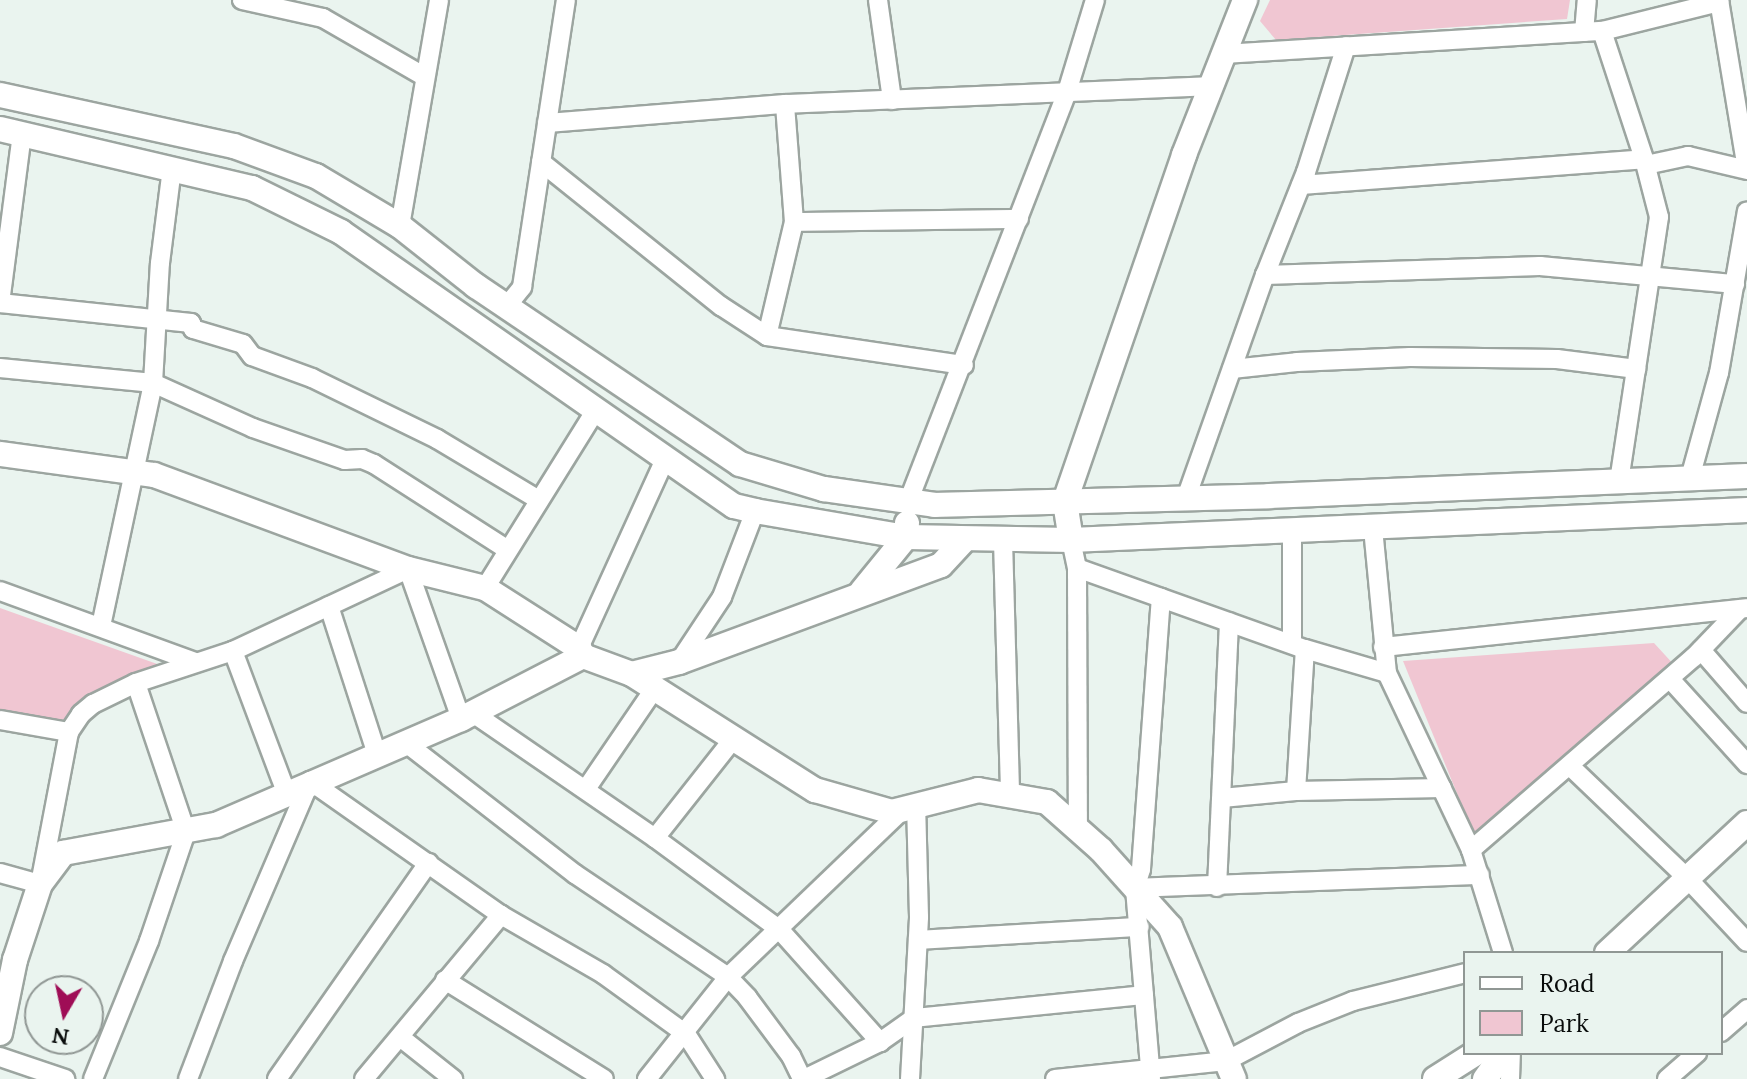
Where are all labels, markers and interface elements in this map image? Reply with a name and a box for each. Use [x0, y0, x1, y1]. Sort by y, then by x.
legend [1463, 951, 1723, 1055]
text: Road [1539, 968, 1595, 999]
north arrow [24, 975, 104, 1055]
text: Park [1539, 1008, 1589, 1039]
text: N [50, 1022, 71, 1052]

